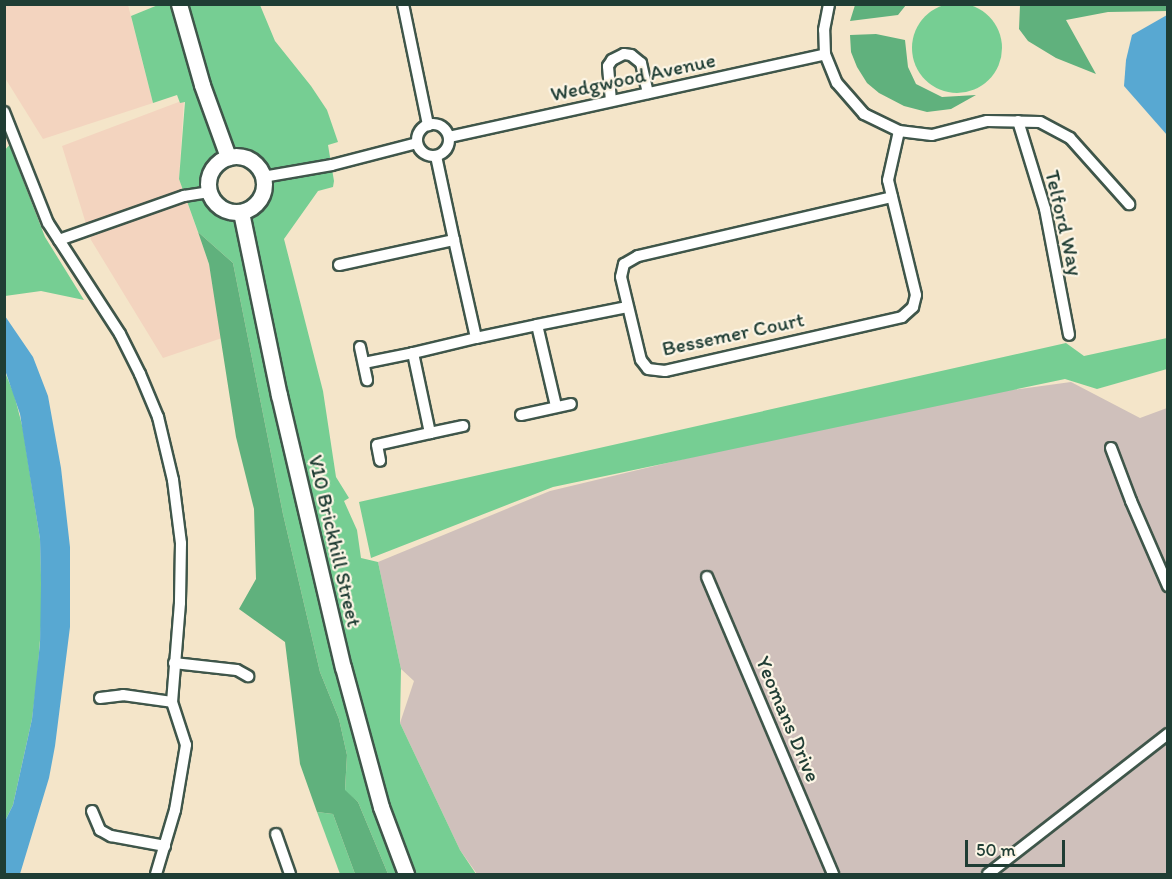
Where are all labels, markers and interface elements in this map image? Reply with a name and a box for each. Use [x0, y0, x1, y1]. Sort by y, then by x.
street label: Wedgwood Avenue [549, 47, 717, 107]
street label: Telford Way [1040, 168, 1088, 278]
street label: Bessemer Court [659, 307, 807, 361]
street label: V10 Brickhill Street [303, 452, 367, 630]
street label: Yeomans Drive [750, 652, 826, 786]
scale bar [968, 828, 1068, 866]
text: 50 m [976, 839, 1016, 861]

